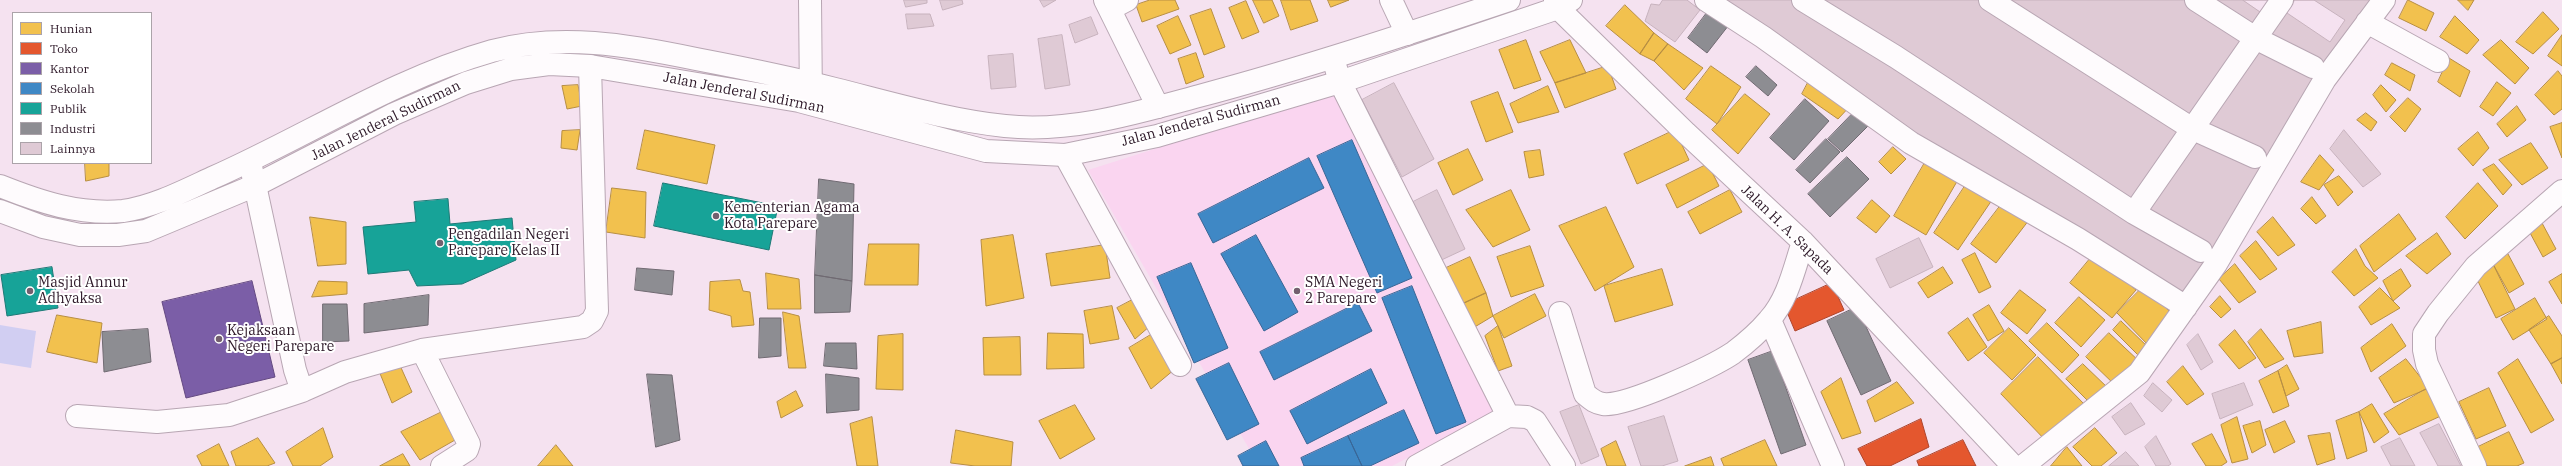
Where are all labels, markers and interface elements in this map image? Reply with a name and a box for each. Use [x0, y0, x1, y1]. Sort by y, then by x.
legend [12, 12, 152, 164]
text: Hunian [50, 21, 93, 36]
text: Toko [50, 41, 78, 56]
text: Kantor [50, 61, 89, 76]
street label: Jalan Jenderal Sudirman [662, 69, 826, 117]
street label: Jalan Jenderal Sudirman [309, 78, 463, 164]
text: Sekolah [50, 81, 95, 96]
street label: Jalan Jenderal Sudirman [1120, 92, 1282, 150]
text: Publik [50, 101, 87, 116]
text: Industri [50, 121, 96, 136]
text: Lainnya [50, 141, 95, 156]
street label: Jalan H. A. Sapada [1738, 182, 1836, 278]
place label: Kementerian Agama Kota Parepare [724, 200, 860, 232]
marker: Kementerian Agama Kota Parepare [711, 211, 721, 221]
place label: Pengadilan Negeri Parepare Kelas II [448, 227, 569, 260]
marker: Pengadilan Negeri Parepare Kelas II [435, 238, 445, 248]
place label: Masjid Annur Adhyaksa [38, 275, 127, 308]
place label: SMA Negeri 2 Parepare [1305, 275, 1382, 308]
marker: Masjid Annur Adhyaksa [25, 286, 35, 296]
marker: SMA Negeri 2 Parepare [1292, 286, 1302, 296]
place label: Kejaksaan Negeri Parepare [227, 323, 334, 356]
marker: Kejaksaan Negeri Parepare [214, 334, 224, 344]

